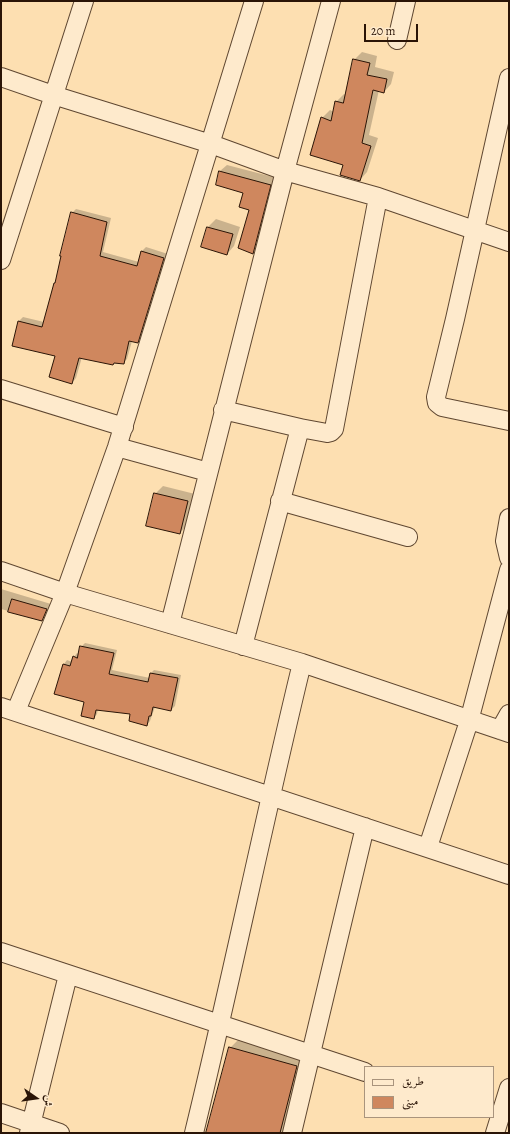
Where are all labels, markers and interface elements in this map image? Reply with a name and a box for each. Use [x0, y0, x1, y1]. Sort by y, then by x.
scale bar [366, 16, 420, 42]
text: 20 m [371, 23, 395, 39]
legend [364, 1066, 494, 1118]
text: طريق [402, 1073, 424, 1089]
north arrow [16, 1078, 56, 1118]
text: مبنى [402, 1093, 418, 1109]
text: ش [40, 1094, 57, 1108]

